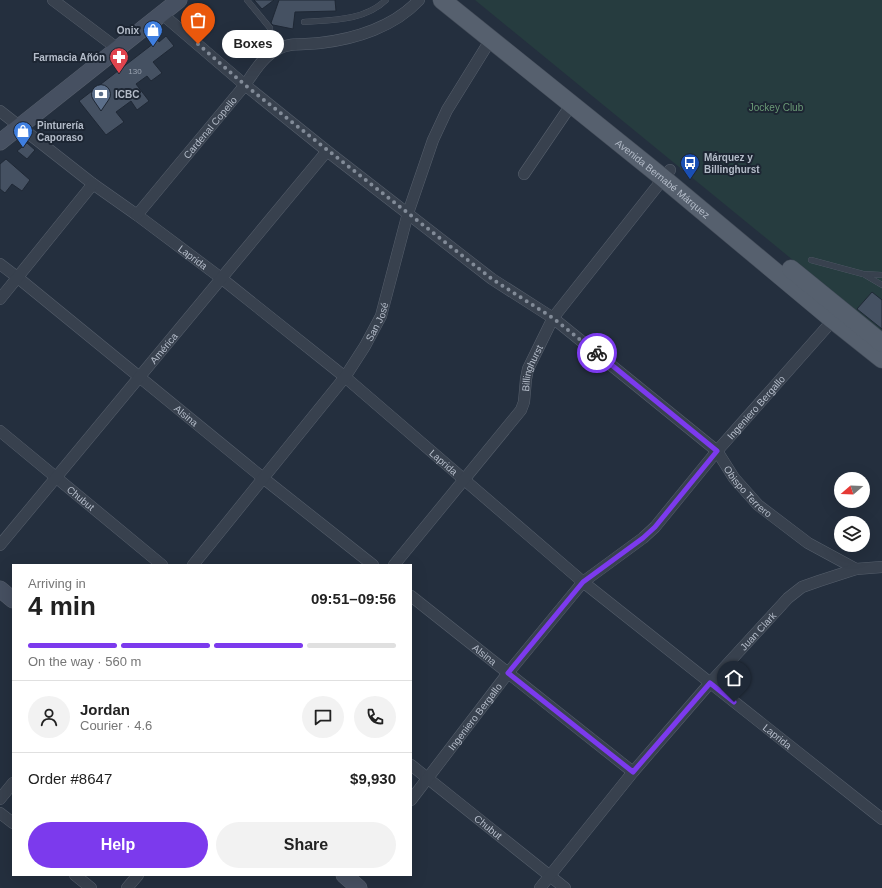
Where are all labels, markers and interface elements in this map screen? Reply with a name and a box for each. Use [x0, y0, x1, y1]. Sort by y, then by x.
pin [181, 3, 215, 44]
icon: bag [187, 9, 209, 31]
shop icon: Onix [142, 19, 164, 47]
place label: Onix [117, 25, 139, 36]
callout: Boxes [222, 30, 284, 58]
text: Boxes [233, 36, 273, 51]
pharmacy icon: Farmacia Añón [108, 46, 130, 74]
place label: Farmacia Añón [33, 52, 105, 63]
house number: 130 [128, 67, 142, 76]
bank icon: ICBC [90, 83, 112, 111]
place label: ICBC [115, 89, 139, 100]
street label: Cardenal Copello [181, 94, 239, 161]
park label: Jockey Club [749, 102, 804, 113]
shop icon: Pinturería Caporaso [12, 120, 34, 148]
place label: Pinturería Caporaso [37, 120, 84, 143]
street label: Avenida Bernabé Márquez [613, 137, 712, 221]
bus stop icon: Márquez y Billinghurst [679, 152, 701, 180]
place label: Márquez y Billinghurst [704, 152, 760, 175]
street label: Laprida [176, 243, 210, 272]
street label: San José [364, 301, 391, 343]
street label: América [148, 330, 180, 366]
courier [577, 333, 617, 373]
icon: bike [586, 342, 608, 364]
street label: Billinghurst [520, 343, 545, 392]
street label: Ingeniero Bergallo [725, 373, 787, 442]
street label: Alsina [172, 403, 200, 429]
street label: Laprida [427, 447, 460, 478]
street label: Obispo Terrero [722, 464, 774, 520]
north arrow [834, 472, 870, 508]
map controls [834, 472, 870, 552]
street label: Chubut [65, 484, 97, 513]
button: layers [834, 516, 870, 552]
text: Arriving in [28, 576, 86, 591]
text: 09:51–09:56 [311, 590, 396, 607]
text: 4 min [28, 591, 96, 621]
street label: Juan Clark [738, 609, 779, 653]
street label: Alsina [470, 642, 499, 668]
text: On the way · 560 m [28, 654, 141, 669]
pin [717, 661, 751, 702]
icon: home [723, 667, 745, 689]
street label: Ingeniero Bergallo [446, 681, 504, 752]
button: person [28, 696, 70, 738]
button: chat [302, 696, 344, 738]
button: phone [354, 696, 396, 738]
text: Jordan [80, 701, 130, 718]
text: Courier · 4.6 [80, 718, 152, 733]
street label: Laprida [761, 722, 794, 751]
text: Order #8647 [28, 770, 112, 787]
text: $9,930 [350, 770, 396, 787]
street label: Chubut [472, 813, 504, 842]
button: Help [28, 822, 208, 868]
button: Share [216, 822, 396, 868]

